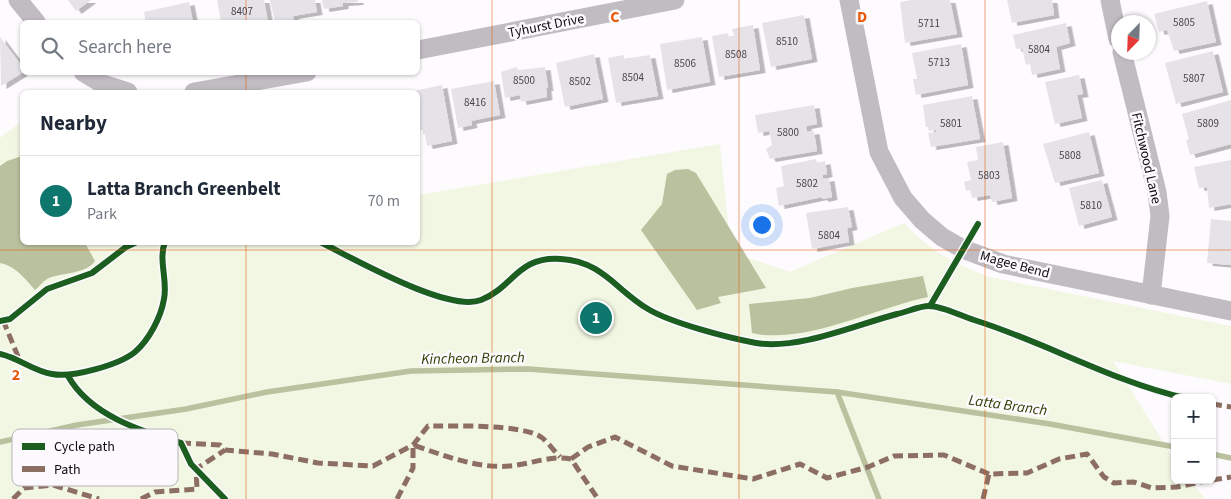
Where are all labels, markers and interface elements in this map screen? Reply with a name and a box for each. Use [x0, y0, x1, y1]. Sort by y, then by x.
house number: 8407 [231, 4, 253, 19]
text: C [610, 6, 620, 28]
text: D [857, 6, 867, 28]
street label: Tyhurst Drive [506, 9, 586, 43]
north arrow [1111, 15, 1156, 60]
house number: 5805 [1173, 15, 1195, 30]
house number: 5711 [918, 16, 940, 31]
search box [20, 20, 420, 75]
icon: search [38, 34, 66, 62]
text: Search here [78, 34, 172, 61]
house number: 8510 [776, 34, 798, 49]
house number: 5804 [1028, 42, 1050, 57]
house number: 8508 [725, 47, 747, 62]
house number: 5713 [928, 55, 950, 70]
house number: 8506 [674, 56, 696, 71]
house number: 8504 [622, 70, 644, 85]
house number: 5807 [1183, 71, 1205, 86]
house number: 8500 [513, 73, 535, 88]
house number: 8502 [569, 74, 591, 89]
house number: 8416 [464, 95, 486, 110]
text: Nearby [40, 108, 107, 138]
street label: Fitchwood Lane [1126, 111, 1166, 206]
house number: 5801 [940, 116, 962, 131]
house number: 5809 [1197, 116, 1219, 131]
house number: 5800 [777, 125, 799, 140]
house number: 5808 [1059, 148, 1081, 163]
house number: 5803 [978, 168, 1000, 183]
text: Latta Branch Greenbelt [87, 176, 281, 203]
house number: 5802 [796, 176, 818, 191]
text: 1 [52, 190, 60, 212]
text: 70 m [368, 190, 400, 212]
house number: 5810 [1080, 198, 1102, 213]
text: Park [87, 203, 117, 225]
your location [749, 212, 775, 238]
house number: 5804 [818, 228, 840, 243]
street label: Magee Bend [978, 246, 1052, 284]
pin: 1 [580, 299, 612, 337]
water label: Kincheon Branch [421, 347, 525, 370]
text: 2 [12, 364, 20, 386]
water label: Latta Branch [967, 390, 1049, 421]
map controls [1171, 394, 1216, 484]
button: + [1171, 394, 1216, 439]
legend [12, 429, 178, 486]
text: Cycle path [54, 437, 115, 457]
button: − [1171, 439, 1216, 484]
text: Path [54, 460, 81, 480]

